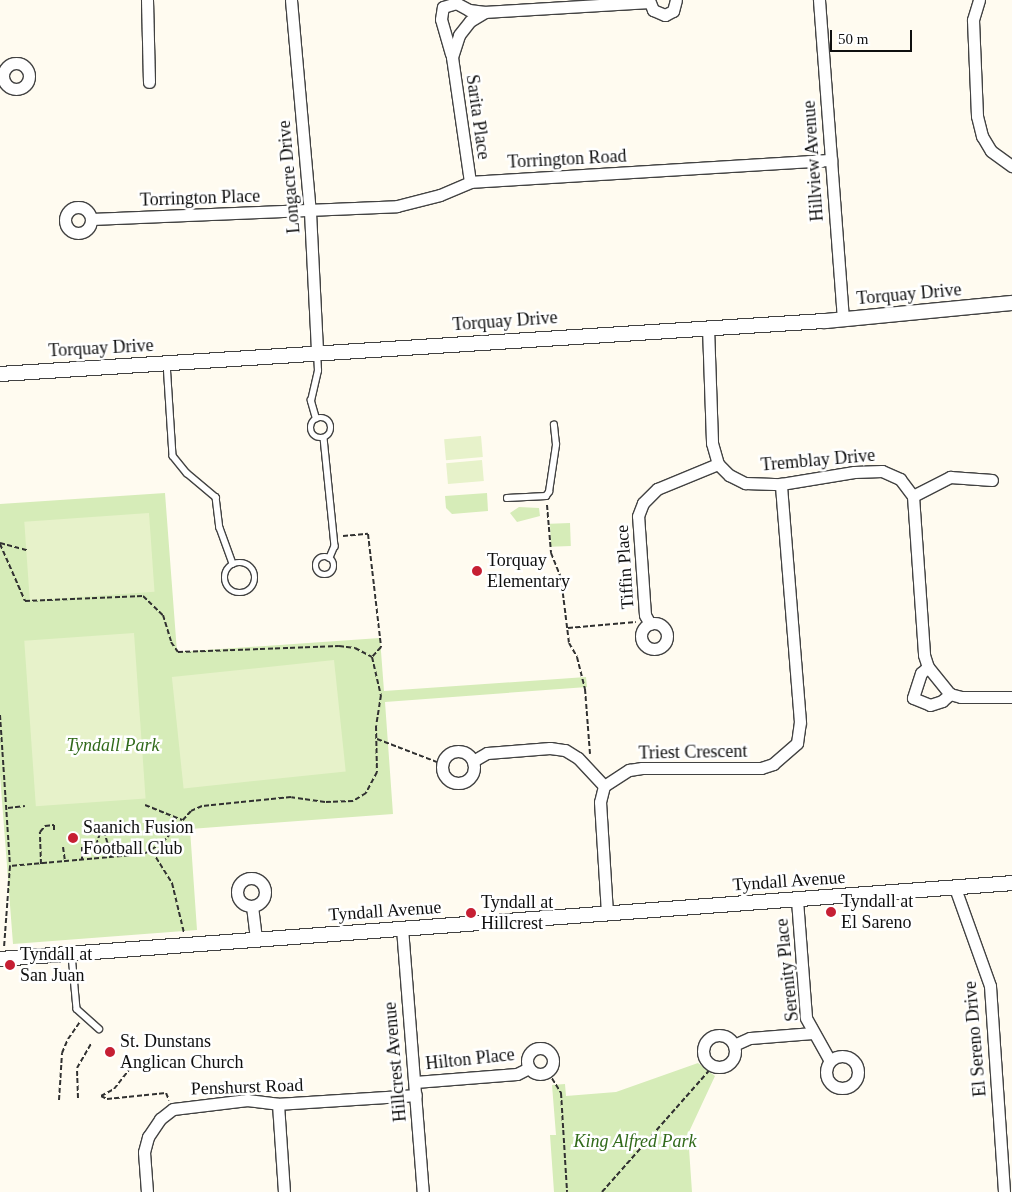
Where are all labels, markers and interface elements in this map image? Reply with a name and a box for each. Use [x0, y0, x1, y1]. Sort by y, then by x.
scale bar [832, 20, 914, 52]
text: 50 m [838, 31, 868, 47]
street label: Sarita Place [461, 73, 495, 161]
street label: Hillview Avenue [798, 99, 828, 223]
street label: Longacre Drive [273, 120, 305, 234]
street label: Torrington Road [507, 145, 627, 173]
street label: Torrington Place [140, 185, 260, 211]
street label: Torquay Drive [856, 279, 962, 309]
street label: Torquay Drive [452, 307, 558, 335]
street label: Torquay Drive [48, 334, 154, 362]
street label: Tremblay Drive [760, 444, 876, 476]
street label: Tiffin Place [611, 524, 639, 610]
place label: Torquay Elementary [487, 550, 570, 592]
marker: Torquay Elementary [471, 565, 483, 577]
park label: Tyndall Park [66, 734, 160, 756]
street label: Triest Crescent [638, 740, 748, 764]
place label: Saanich Fusion Football Club [83, 817, 193, 860]
marker: Saanich Fusion Football Club [67, 832, 79, 844]
street label: Tyndall Avenue [731, 866, 847, 896]
place label: Tyndall at El Sareno [841, 891, 913, 934]
place label: Tyndall at Hillcrest [481, 892, 553, 934]
street label: Tyndall Avenue [327, 896, 443, 926]
marker: Tyndall at El Sareno [825, 906, 837, 918]
marker: Tyndall at Hillcrest [465, 907, 477, 919]
street label: Serenity Place [771, 917, 803, 1023]
place label: Tyndall at San Juan [20, 944, 92, 986]
marker: Tyndall at San Juan [4, 959, 16, 971]
street label: El Sereno Drive [959, 980, 991, 1098]
street label: Hillcrest Avenue [379, 1001, 411, 1123]
place label: St. Dunstans Anglican Church [120, 1031, 243, 1074]
street label: Hilton Place [424, 1044, 516, 1074]
marker: St. Dunstans Anglican Church [104, 1046, 116, 1058]
street label: Penshurst Road [190, 1074, 304, 1100]
park label: King Alfred Park [573, 1130, 697, 1152]

